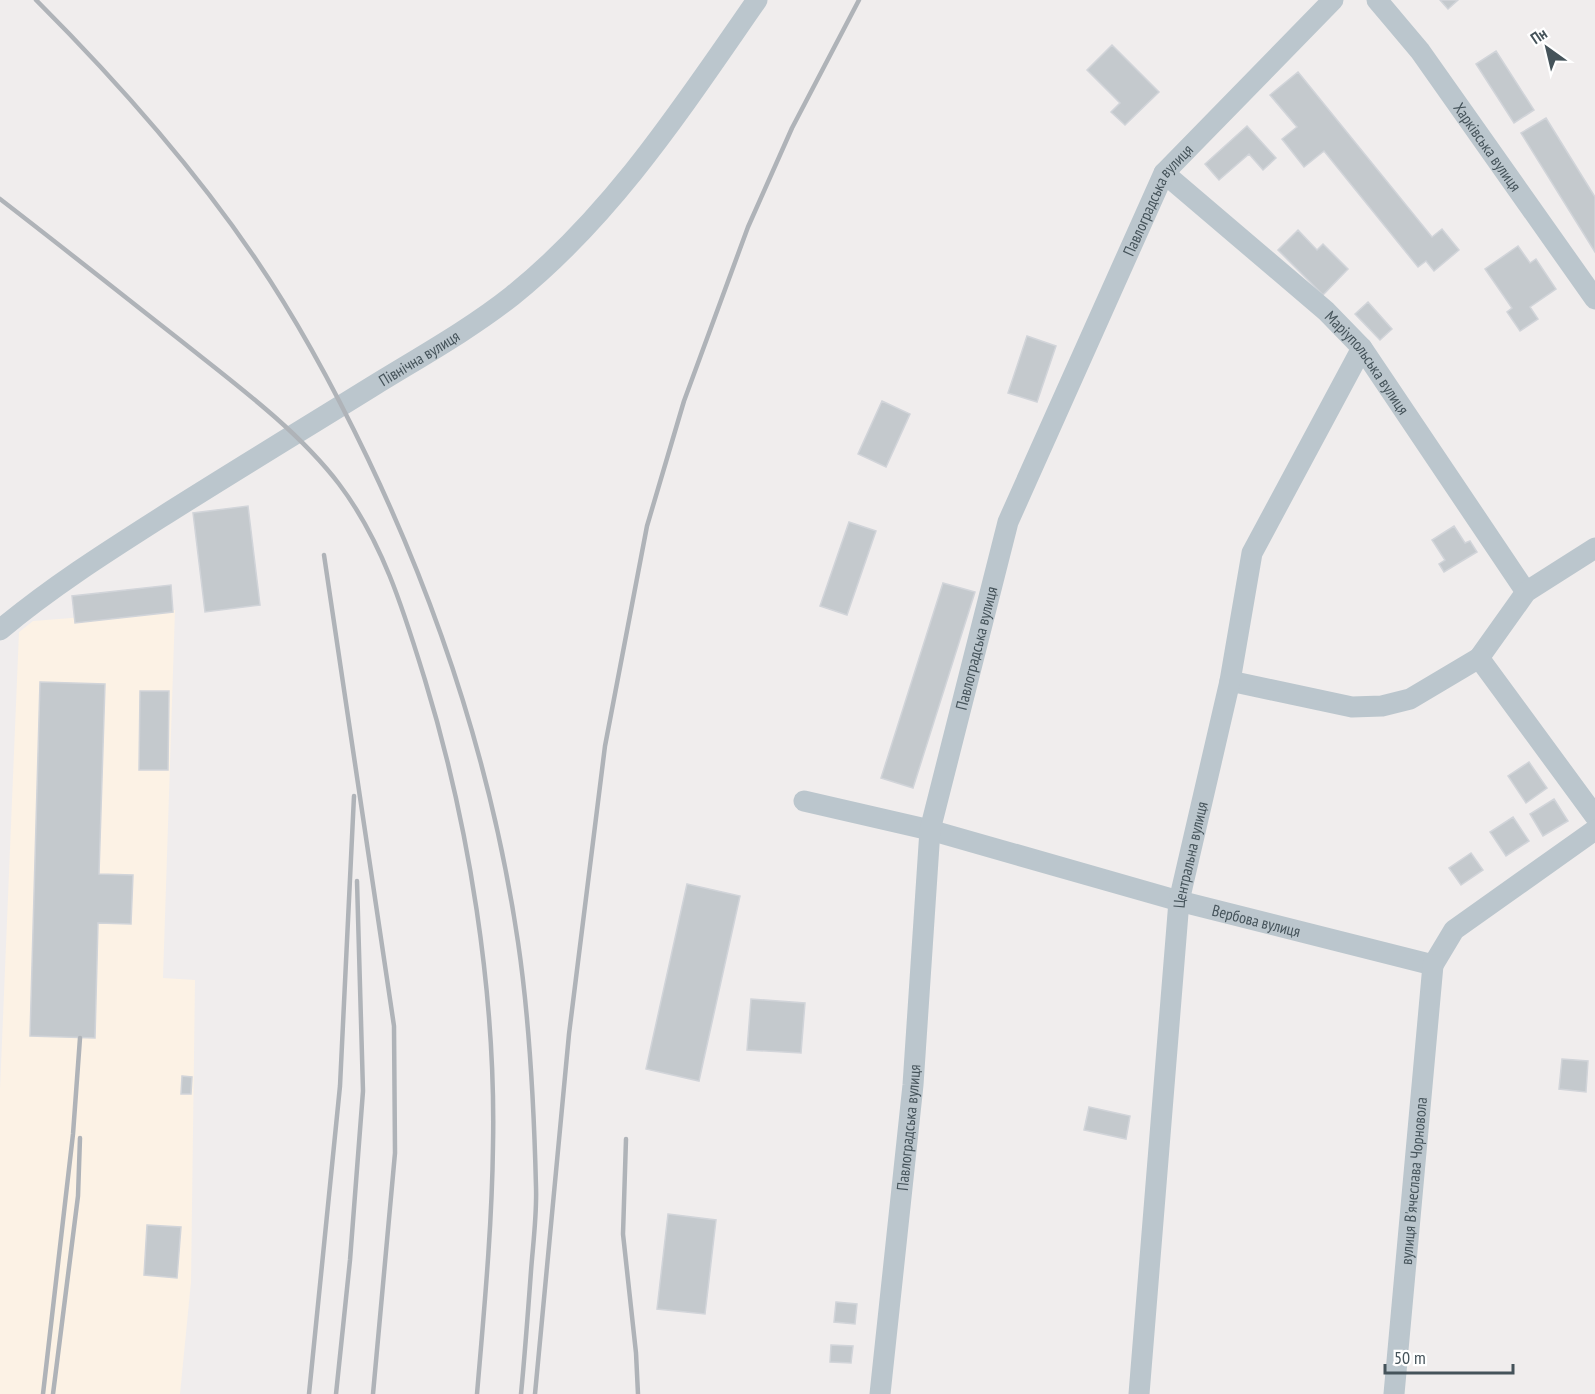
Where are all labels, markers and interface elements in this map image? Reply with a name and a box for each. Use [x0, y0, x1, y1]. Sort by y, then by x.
north arrow [1517, 18, 1577, 78]
text: Пн [1527, 23, 1551, 48]
street label: Харківська вулиця [1449, 98, 1526, 195]
street label: Павлоградська вулиця [1118, 140, 1197, 259]
street label: Маріупольська вулиця [1321, 306, 1414, 418]
street label: Північна вулиця [375, 326, 463, 390]
street label: Павлоградська вулиця [951, 584, 1001, 712]
street label: Центральна вулиця [1168, 799, 1212, 909]
street label: Вербова вулиця [1210, 900, 1303, 941]
street label: Павлоградська вулиця [892, 1064, 924, 1192]
street label: вулиця В'ячеслава Чорновола [1396, 1096, 1431, 1265]
scale bar [1385, 1337, 1512, 1375]
text: 50 m [1394, 1346, 1426, 1369]

